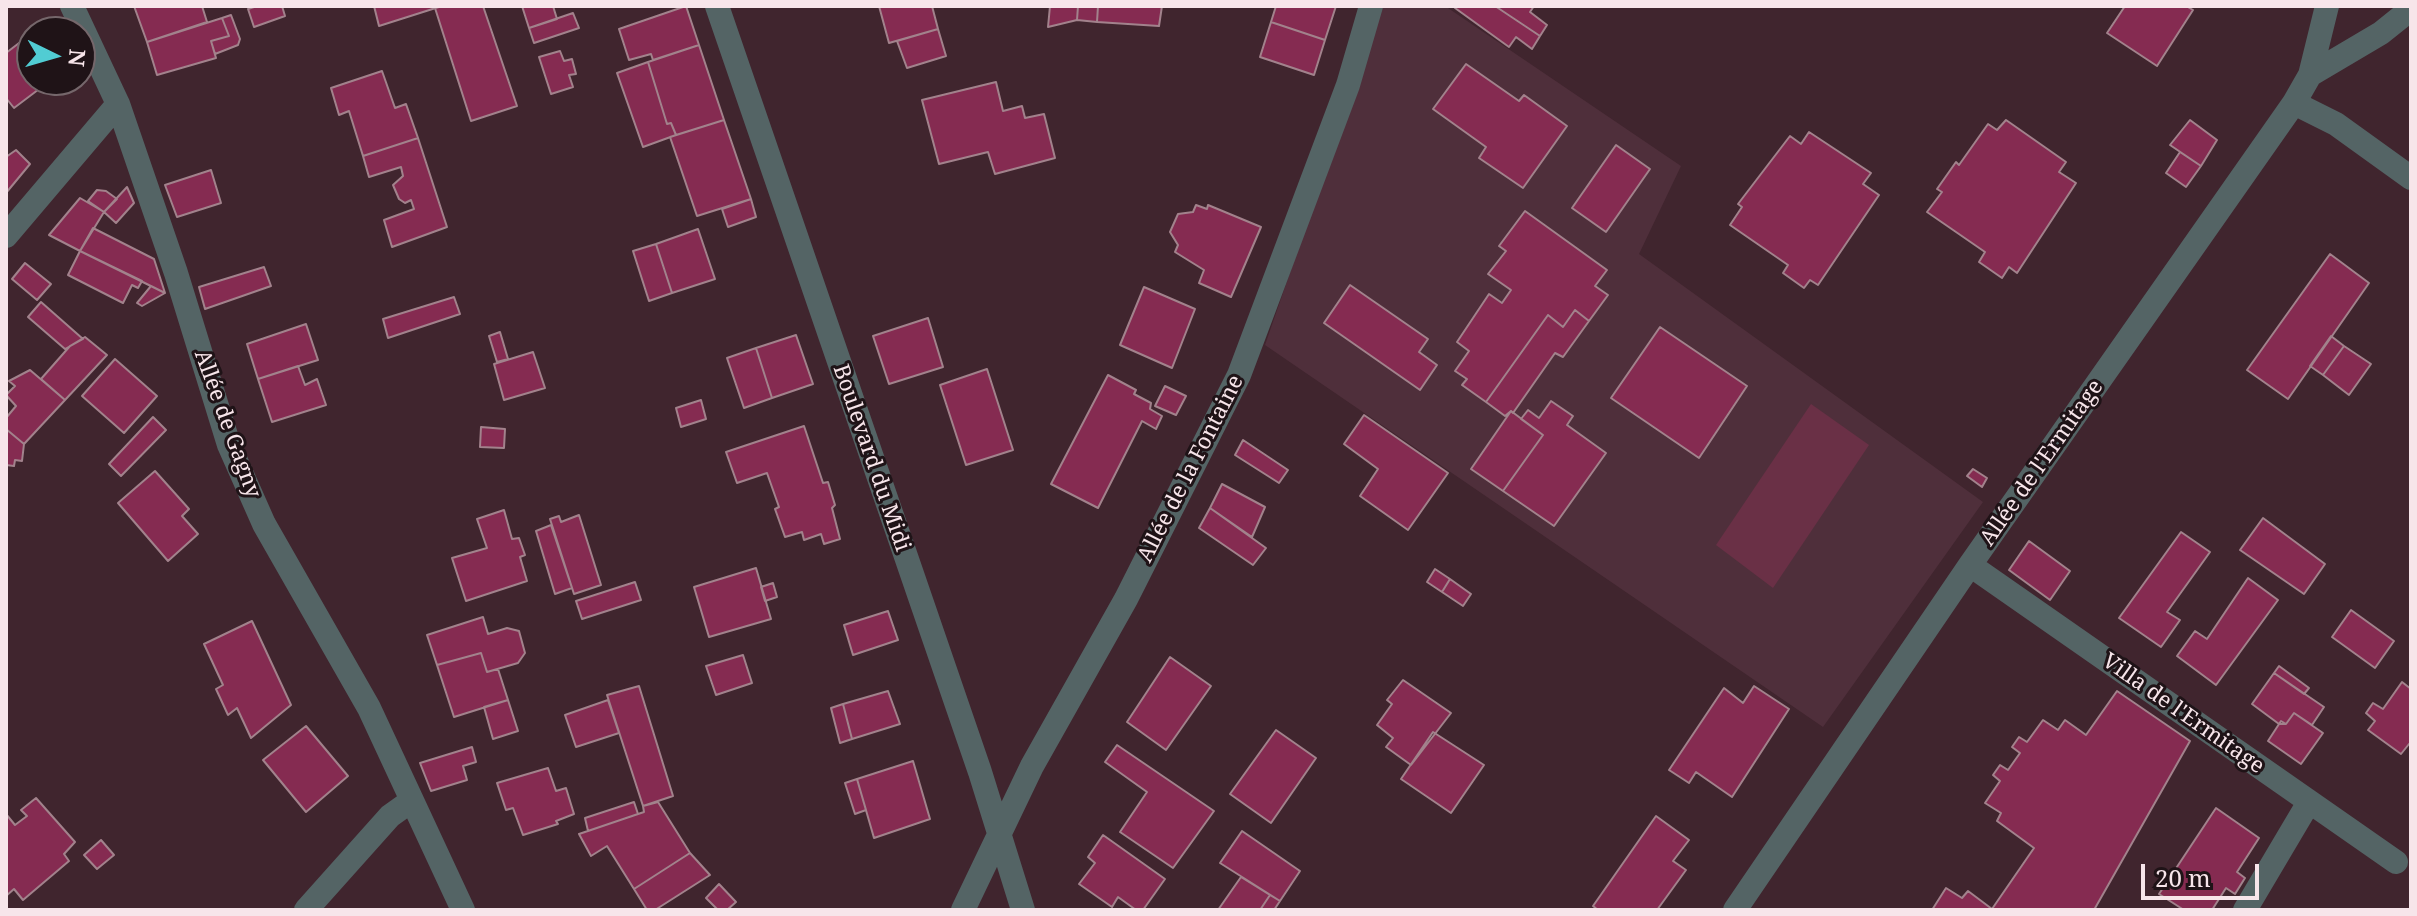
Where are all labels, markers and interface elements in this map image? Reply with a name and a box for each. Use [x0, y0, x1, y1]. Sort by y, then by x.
north arrow [16, 16, 96, 96]
text: N [62, 48, 94, 68]
street label: Allée de Gagny [188, 346, 266, 502]
street label: Boulevard du Midi [827, 361, 915, 555]
street label: Allée de la Fontaine [1132, 371, 1250, 567]
street label: Allée de l'Ermitage [1975, 375, 2109, 551]
street label: Villa de l'Ermitage [2097, 648, 2269, 780]
scale bar [2145, 848, 2263, 898]
text: 20 m [2155, 861, 2211, 894]

